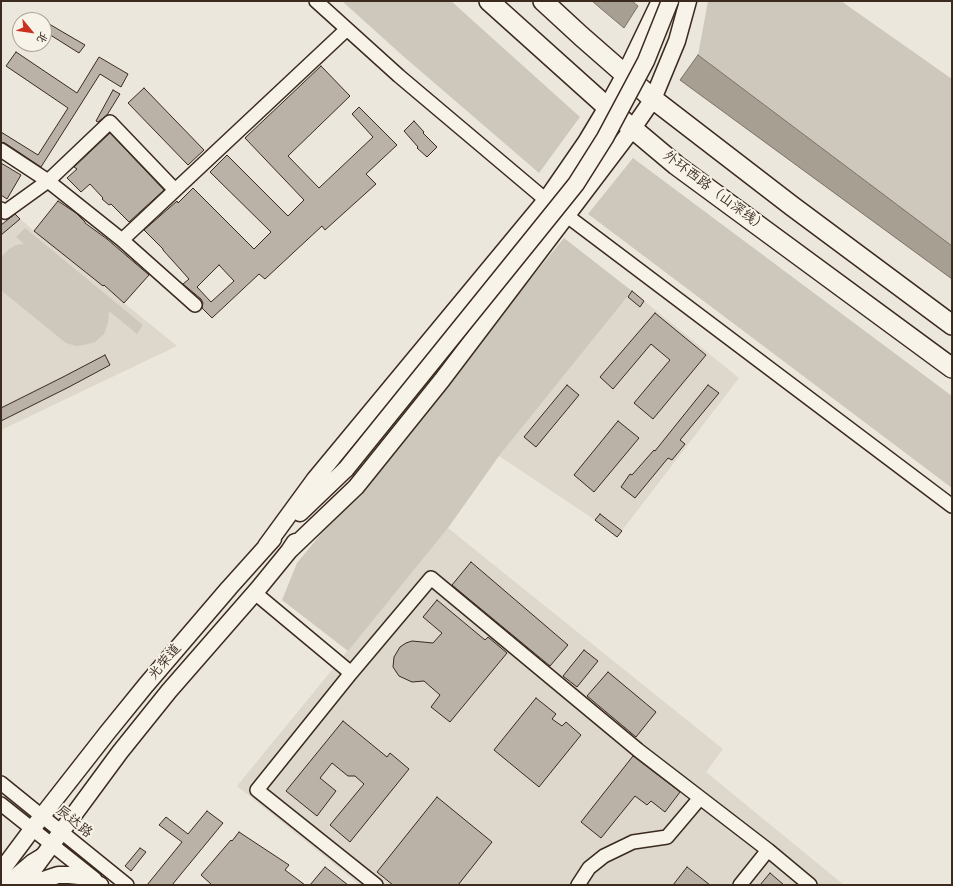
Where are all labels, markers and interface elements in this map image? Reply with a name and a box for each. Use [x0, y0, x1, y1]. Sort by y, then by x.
north arrow [12, 12, 52, 52]
text: 北 [34, 30, 50, 46]
street label: 外环西路（山深线） [660, 147, 770, 237]
street label: 光荣道 [145, 641, 185, 683]
street label: 辰达路 [52, 802, 96, 842]

